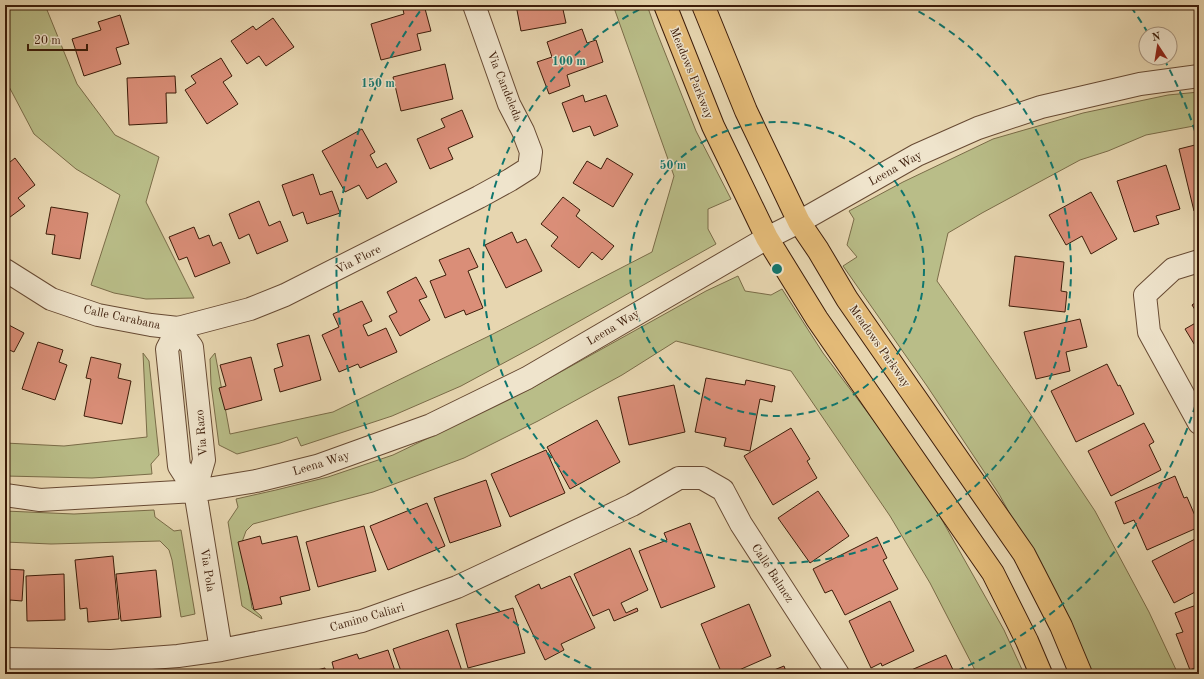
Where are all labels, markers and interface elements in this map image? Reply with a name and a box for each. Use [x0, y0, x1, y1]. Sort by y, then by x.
scale bar [28, 26, 87, 52]
street label: Meadows Parkway [667, 26, 715, 121]
north arrow [1138, 26, 1178, 66]
text: N [1151, 31, 1162, 44]
text: 20 m [34, 35, 61, 47]
street label: Via Candeleda [485, 50, 524, 123]
text: 100 m [552, 56, 586, 68]
text: 150 m [361, 77, 395, 90]
street label: Leena Way [867, 149, 925, 188]
text: 50 m [660, 159, 687, 172]
street label: Via Flore [334, 243, 383, 276]
centre of rings [770, 262, 784, 276]
street label: Meadows Parkway [846, 303, 912, 390]
street label: Calle Carabana [82, 304, 162, 332]
street label: Leena Way [585, 307, 642, 348]
street label: Via Razo [194, 409, 210, 457]
street label: Leena Way [291, 449, 352, 478]
street label: Calle Balmez [749, 542, 795, 605]
street label: Via Pola [198, 548, 216, 593]
street label: Camino Caliari [329, 602, 406, 634]

